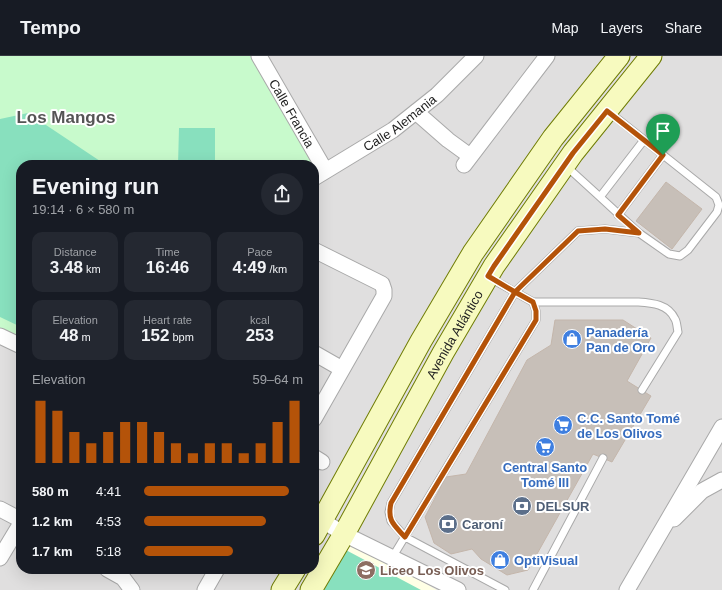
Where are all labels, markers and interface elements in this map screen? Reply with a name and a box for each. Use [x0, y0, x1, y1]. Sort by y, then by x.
text: Tempo [20, 17, 81, 38]
text: Map [551, 20, 579, 36]
text: Layers [601, 20, 643, 36]
text: Share [665, 20, 702, 36]
street label: Calle Francia [266, 76, 318, 151]
street label: Calle Alemania [360, 91, 440, 154]
district label: Los Mangos [16, 108, 116, 127]
pin [646, 114, 680, 155]
icon: arrive [652, 120, 674, 142]
button: share [261, 173, 303, 215]
text: Evening run [32, 174, 159, 199]
text: 19:14 · 6 × 580 m [32, 202, 134, 217]
text: Distance [54, 246, 97, 258]
text: Time [155, 246, 180, 258]
text: Pace [247, 246, 272, 258]
text: 3.48 [50, 258, 83, 277]
text: 16:46 [146, 258, 189, 277]
text: 4:49 [232, 258, 266, 277]
text: km [83, 263, 101, 275]
text: /km [266, 263, 287, 275]
street label: Avenida Atlántico [423, 288, 486, 381]
text: Elevation [53, 314, 98, 326]
text: Heart rate [143, 314, 192, 326]
text: kcal [250, 314, 270, 326]
place label: Panadería Pan de Oro [586, 325, 655, 355]
text: 48 [60, 326, 79, 345]
text: 152 [141, 326, 169, 345]
text: 253 [246, 326, 274, 345]
shop icon: Panadería Pan de Oro [561, 328, 583, 350]
text: m [79, 331, 91, 343]
text: bpm [169, 331, 194, 343]
text: Elevation [32, 372, 85, 387]
text: 59–64 m [252, 372, 303, 387]
place label: C.C. Santo Tomé de Los Olivos [577, 411, 680, 441]
supermarket icon: C.C. Santo Tomé de Los Olivos [552, 414, 574, 436]
supermarket icon: Central Santo Tomé III [534, 436, 556, 458]
place label: Central Santo Tomé III [503, 460, 587, 490]
text: 580 m [32, 484, 69, 499]
text: 4:41 [96, 484, 121, 499]
bank icon: DELSUR [511, 495, 533, 517]
place label: DELSUR [536, 499, 590, 514]
bank icon: Caroní [437, 513, 459, 535]
text: 1.2 km [32, 514, 72, 529]
text: 4:53 [96, 514, 121, 529]
place label: Caroní [462, 517, 504, 532]
text: 1.7 km [32, 544, 72, 559]
text: 5:18 [96, 544, 121, 559]
shop icon: OptiVisual [489, 549, 511, 571]
place label: OptiVisual [514, 553, 578, 568]
school or university icon: Liceo Los Olivos [355, 559, 377, 581]
place label: Liceo Los Olivos [380, 563, 484, 578]

